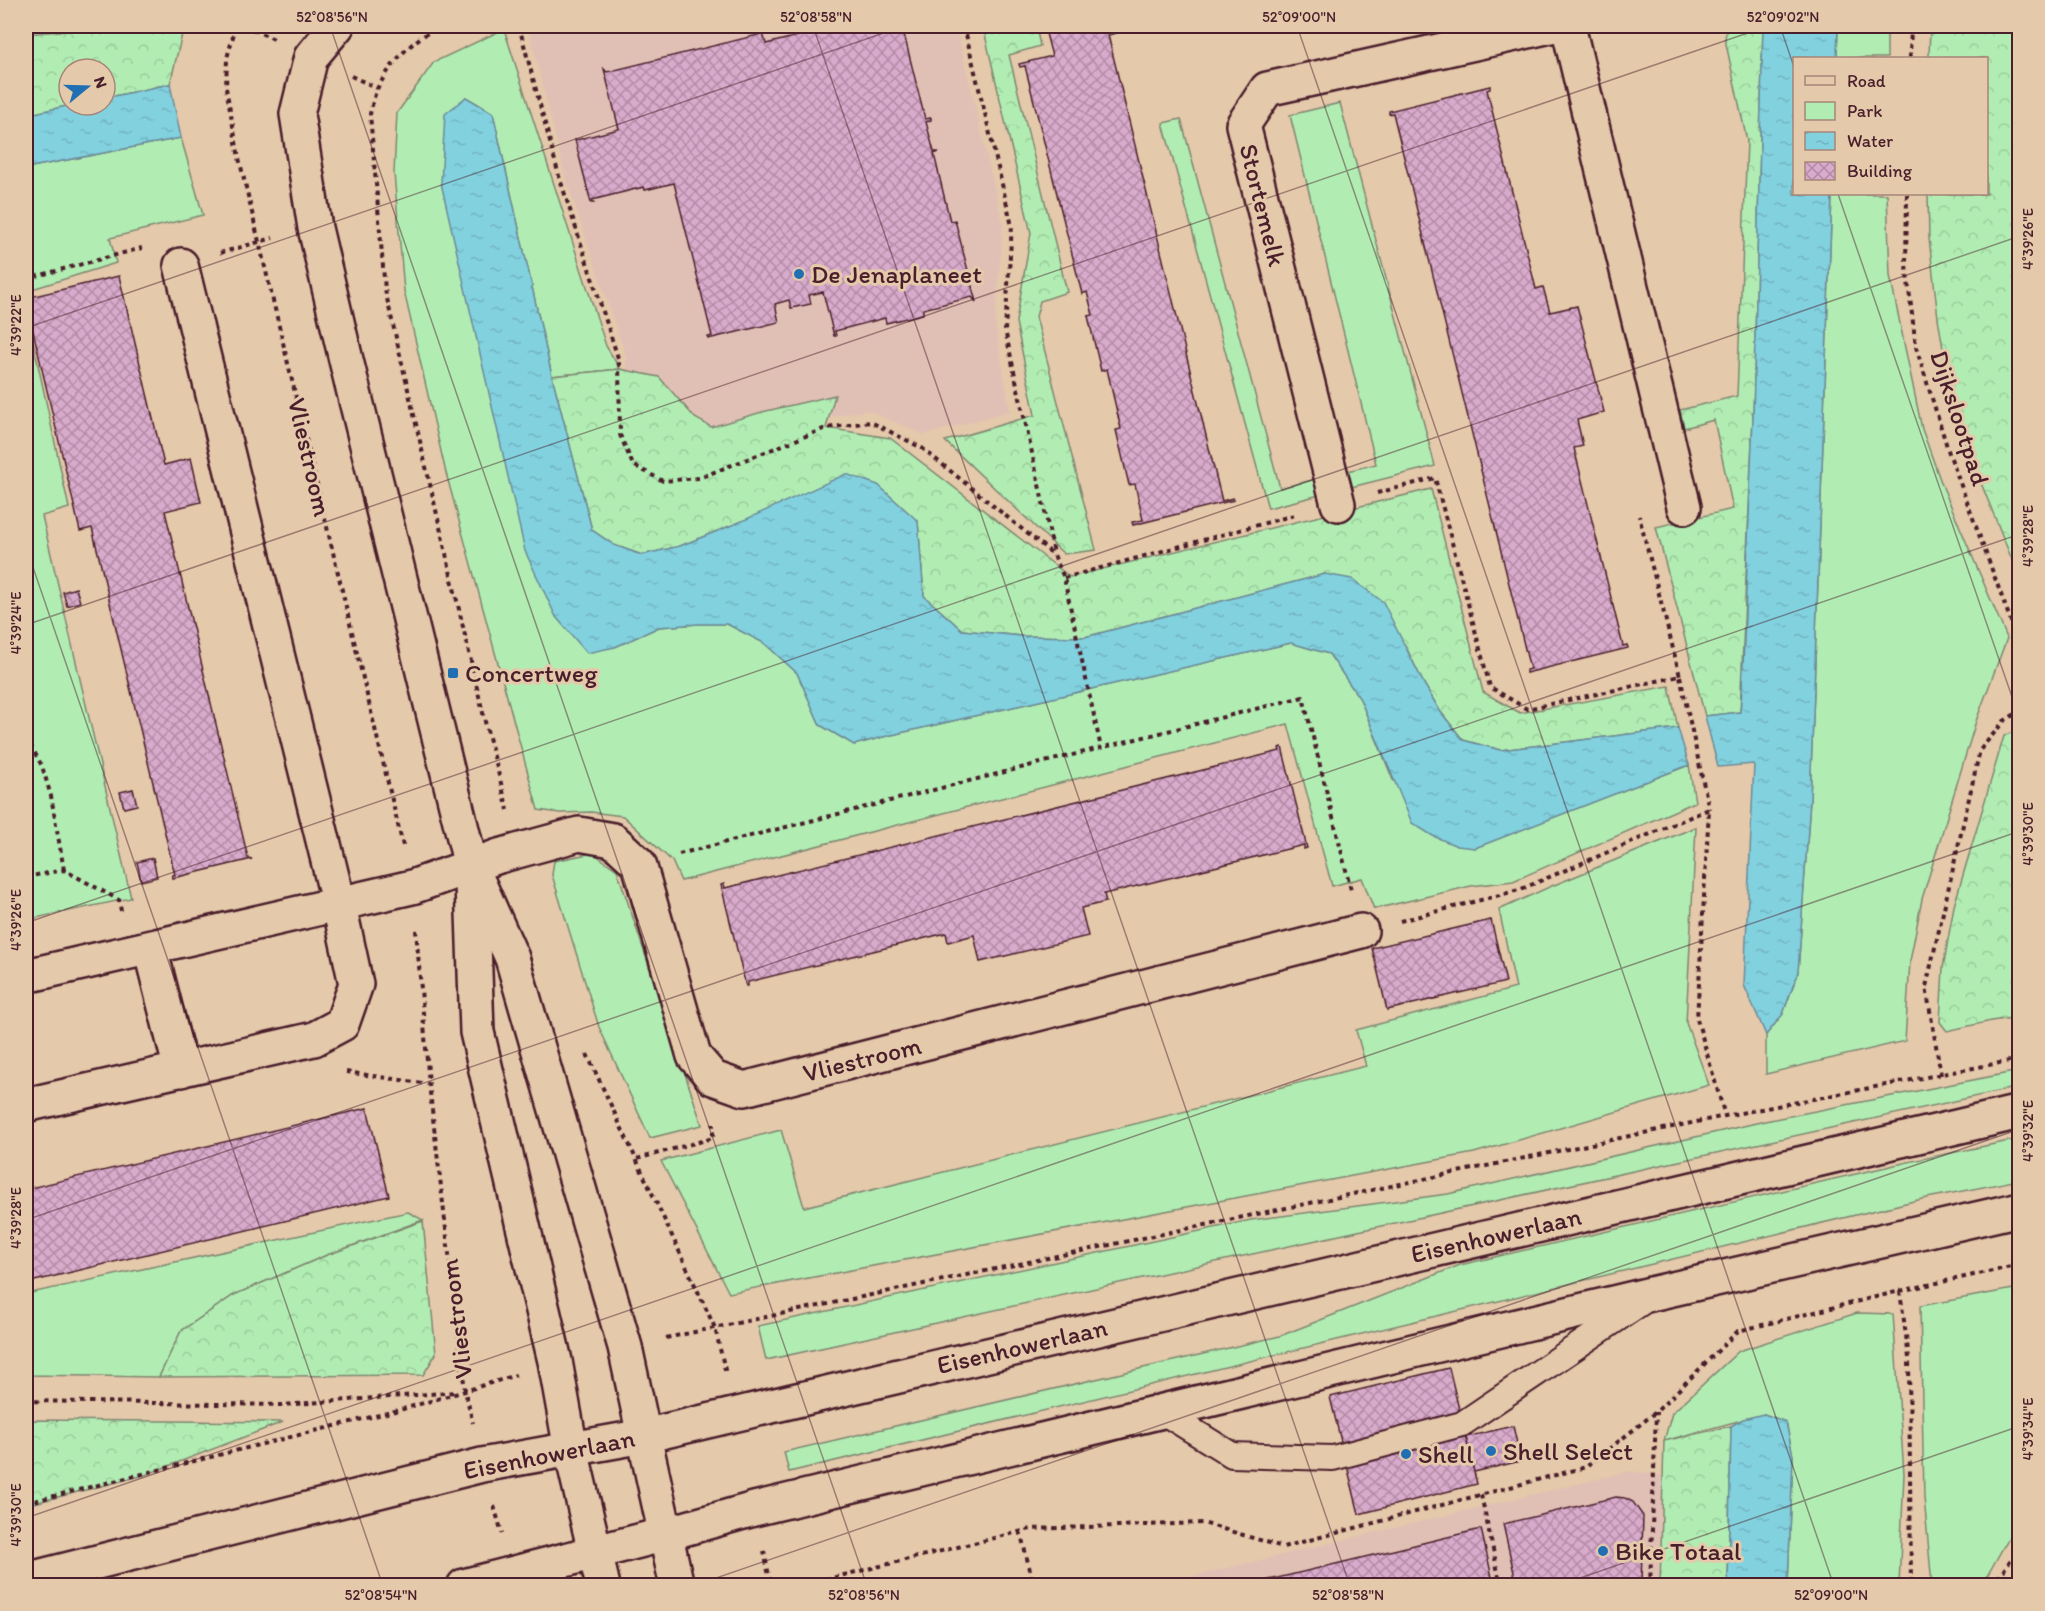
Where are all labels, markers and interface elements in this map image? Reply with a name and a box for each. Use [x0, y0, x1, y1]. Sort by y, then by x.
text: 52°08'56"N [296, 8, 368, 26]
text: 52°08'58"N [780, 8, 852, 26]
text: 52°09'00"N [1262, 8, 1336, 26]
text: 52°09'02"N [1747, 8, 1819, 26]
north arrow [57, 57, 117, 117]
legend [1793, 57, 1988, 195]
text: Road [1847, 70, 1886, 92]
text: N [90, 74, 111, 90]
text: Park [1847, 100, 1882, 122]
text: Water [1847, 130, 1893, 152]
street label: Stortemelk [1232, 141, 1294, 270]
text: Building [1847, 160, 1913, 182]
text: 4°39'26"E [2019, 208, 2037, 270]
place label: De Jenaplaneet [811, 258, 982, 290]
marker: De Jenaplaneet [792, 267, 806, 281]
text: 4°39'22"E [7, 294, 25, 356]
street label: Dijkslootpad [1923, 346, 1997, 490]
street label: Vliestroom [281, 395, 339, 520]
text: 4°39'28"E [2019, 505, 2037, 567]
text: 4°39'24"E [7, 592, 25, 654]
place label: Concertweg [465, 657, 598, 689]
marker: Concertweg [446, 666, 460, 680]
text: 4°39'30"E [2019, 802, 2037, 866]
text: 4°39'26"E [7, 889, 25, 951]
street label: Vliestroom [800, 1029, 925, 1089]
text: 4°39'32"E [2019, 1100, 2037, 1162]
text: 4°39'28"E [7, 1187, 25, 1249]
street label: Eisenhowerlaan [1408, 1200, 1585, 1270]
street label: Vliestroom [433, 1257, 479, 1381]
street label: Eisenhowerlaan [934, 1311, 1111, 1381]
text: 4°39'34"E [2019, 1397, 2037, 1461]
street label: Eisenhowerlaan [461, 1422, 638, 1486]
place label: Shell Select [1503, 1435, 1633, 1467]
place label: Shell [1418, 1438, 1474, 1470]
marker: Shell Select [1484, 1444, 1498, 1458]
marker: Shell [1399, 1447, 1413, 1461]
text: 4°39'30"E [7, 1483, 25, 1547]
place label: Bike Totaal [1615, 1535, 1741, 1567]
marker: Bike Totaal [1596, 1544, 1610, 1558]
text: 52°08'54"N [345, 1586, 417, 1604]
text: 52°08'56"N [828, 1586, 900, 1604]
text: 52°08'58"N [1312, 1586, 1384, 1604]
text: 52°09'00"N [1794, 1586, 1868, 1604]

